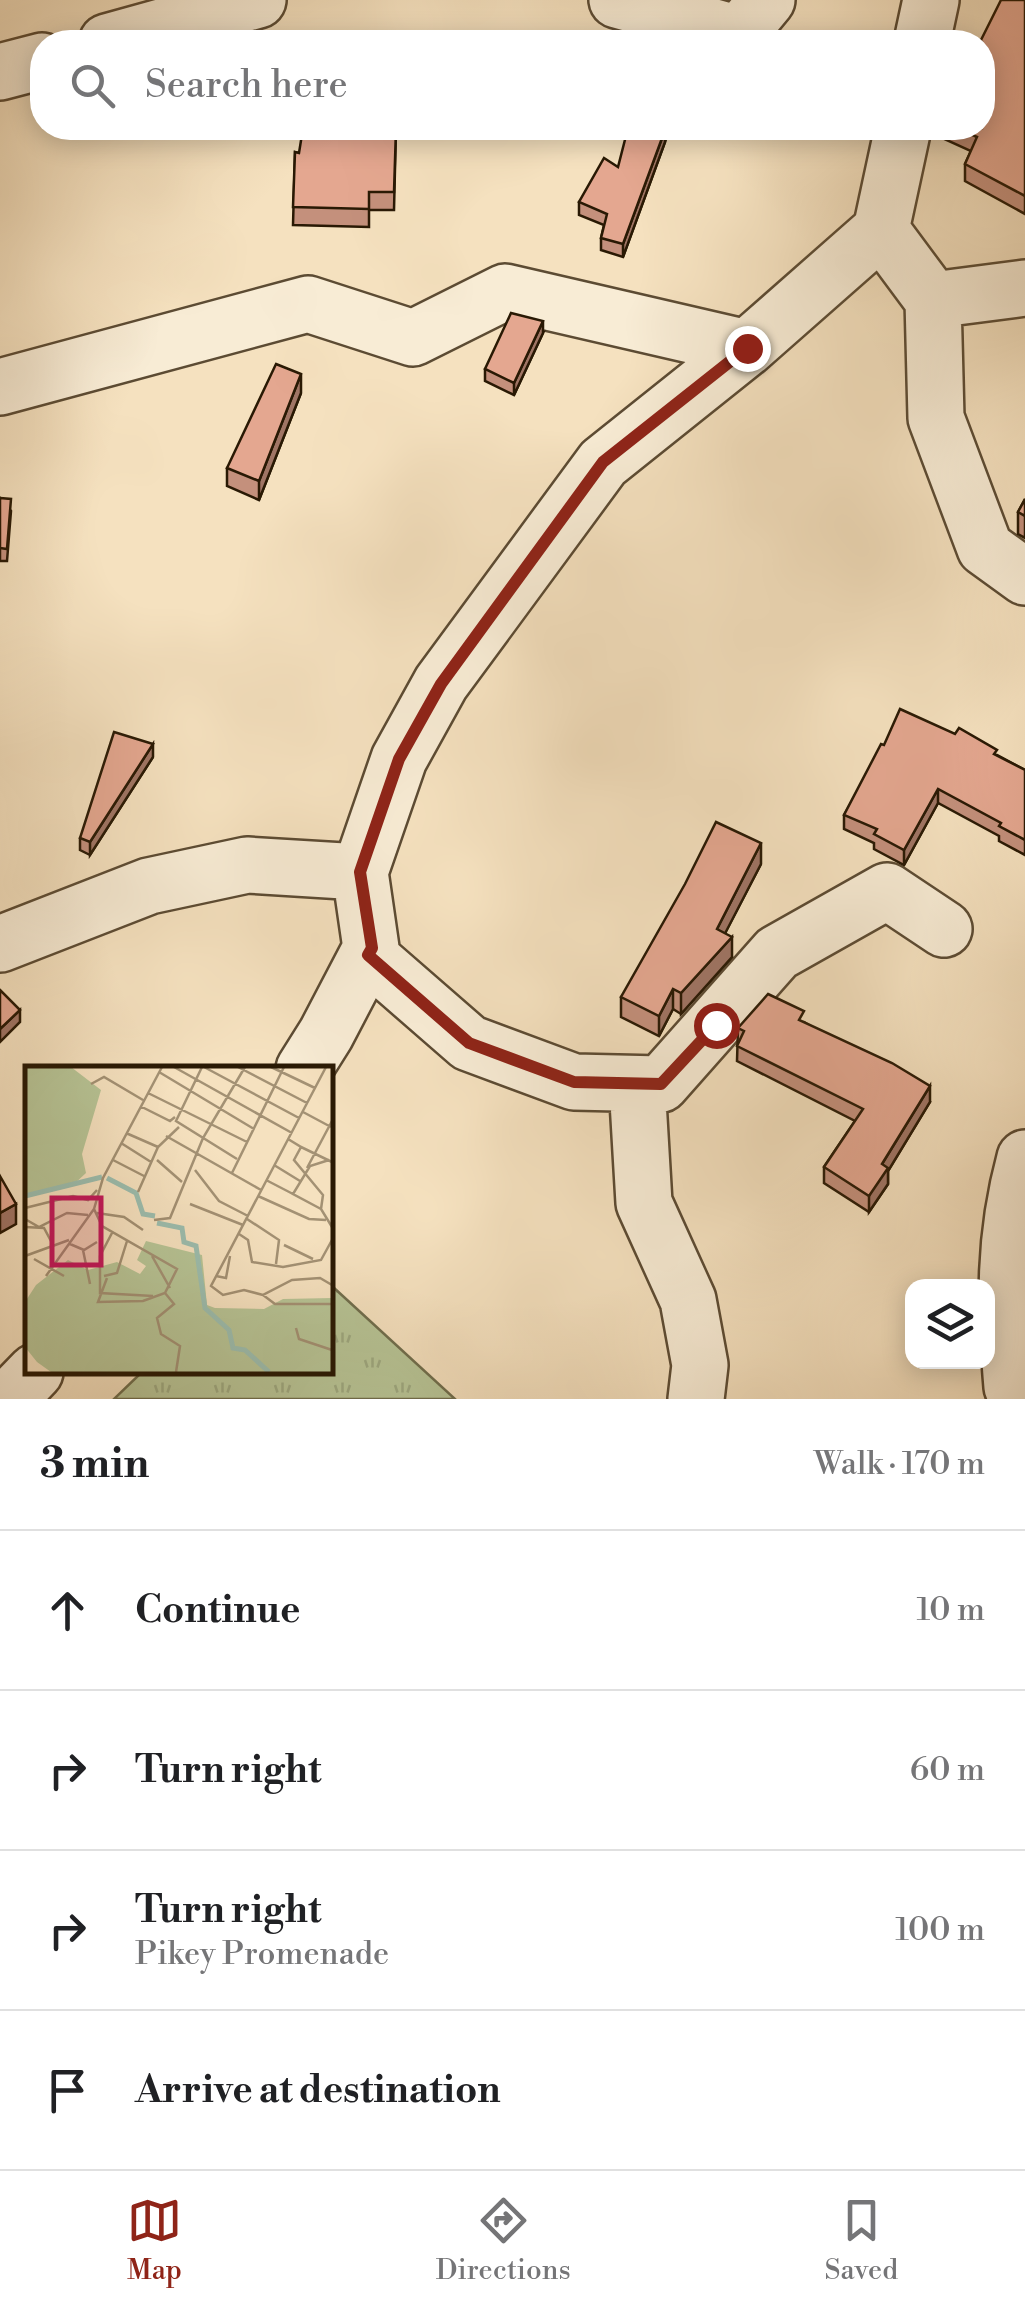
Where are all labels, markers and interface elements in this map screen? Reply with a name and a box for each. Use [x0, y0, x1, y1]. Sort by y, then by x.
search box [30, 30, 995, 140]
icon: search [65, 58, 120, 113]
text: Search here [145, 62, 348, 109]
route end [725, 326, 771, 372]
route start [694, 1003, 740, 1049]
inset map [25, 1066, 332, 1374]
map controls [905, 1279, 995, 1369]
button: layers [905, 1279, 995, 1369]
text: 3 min [40, 1438, 149, 1491]
text: Walk · 170 m [814, 1444, 985, 1484]
icon: ahead [40, 1583, 95, 1638]
text: Continue [135, 1587, 300, 1634]
text: 10 m [916, 1590, 985, 1630]
icon: right [40, 1743, 95, 1798]
text: Turn right [135, 1747, 321, 1794]
text: 60 m [910, 1750, 985, 1790]
text: Turn right [135, 1887, 321, 1934]
icon: right [40, 1903, 95, 1958]
text: 100 m [895, 1910, 985, 1950]
text: Pikey Promenade [135, 1934, 389, 1974]
icon: arrive [40, 2063, 95, 2118]
text: Arrive at destination [135, 2067, 501, 2114]
tab: Map [127, 2193, 182, 2288]
tab: Directions [436, 2193, 571, 2288]
tab: Saved [825, 2193, 898, 2288]

